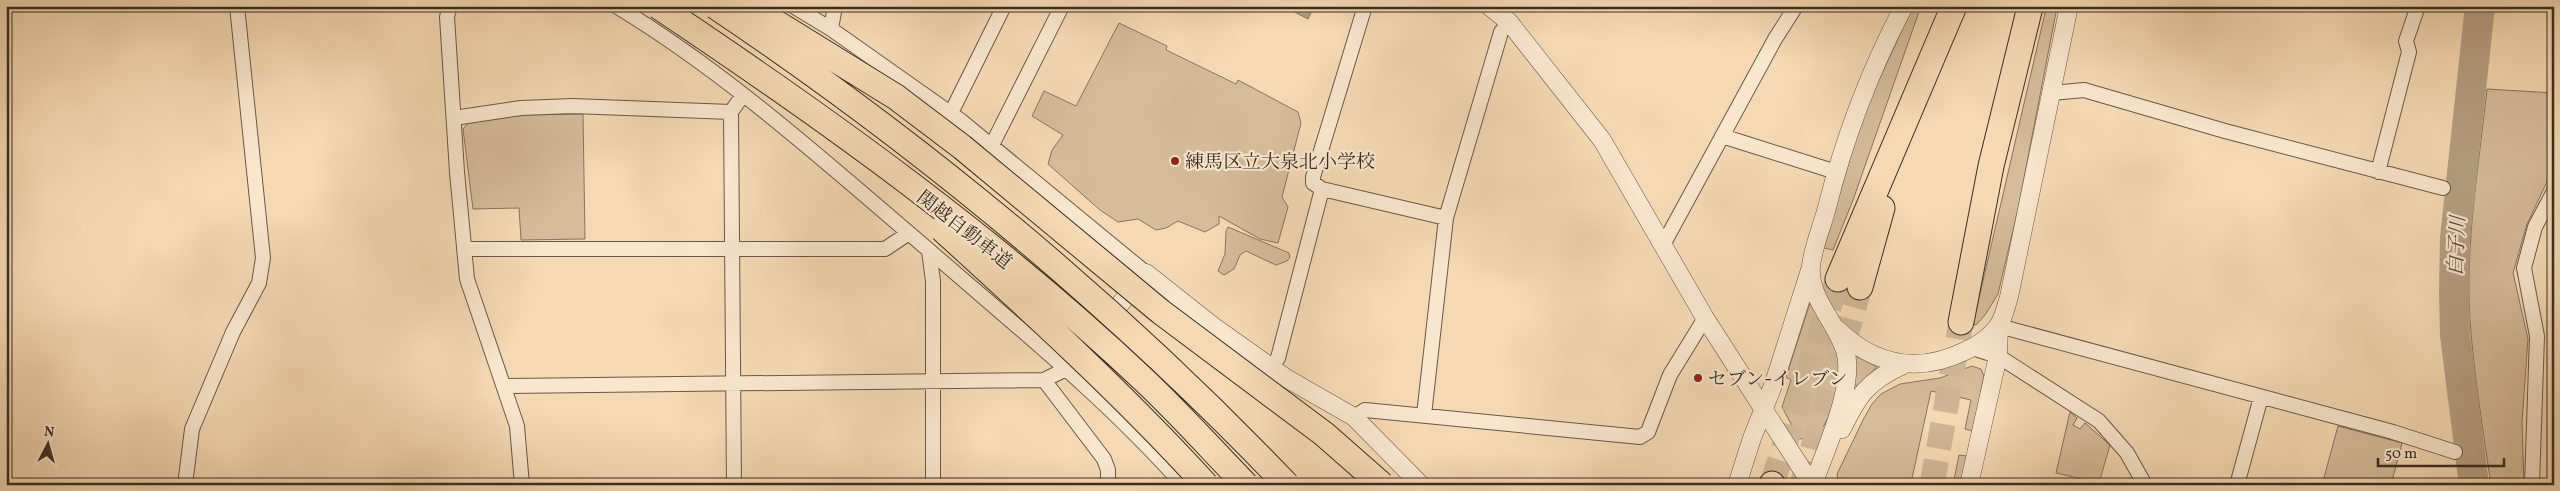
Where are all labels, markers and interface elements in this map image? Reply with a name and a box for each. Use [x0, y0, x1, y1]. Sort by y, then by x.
place label: 練馬区立大泉北小学校 [1185, 150, 1375, 176]
marker: 練馬区立大泉北小学校 [1169, 155, 1181, 167]
street label: 関越自動車道 [911, 185, 1017, 276]
water label: 白子川 [2442, 213, 2474, 277]
place label: セブン-イレブン [1708, 367, 1847, 393]
marker: セブン-イレブン [1692, 372, 1704, 384]
north arrow [22, 418, 72, 468]
text: N [43, 423, 55, 443]
scale bar [2378, 436, 2504, 468]
text: 50 m [2385, 444, 2417, 465]

